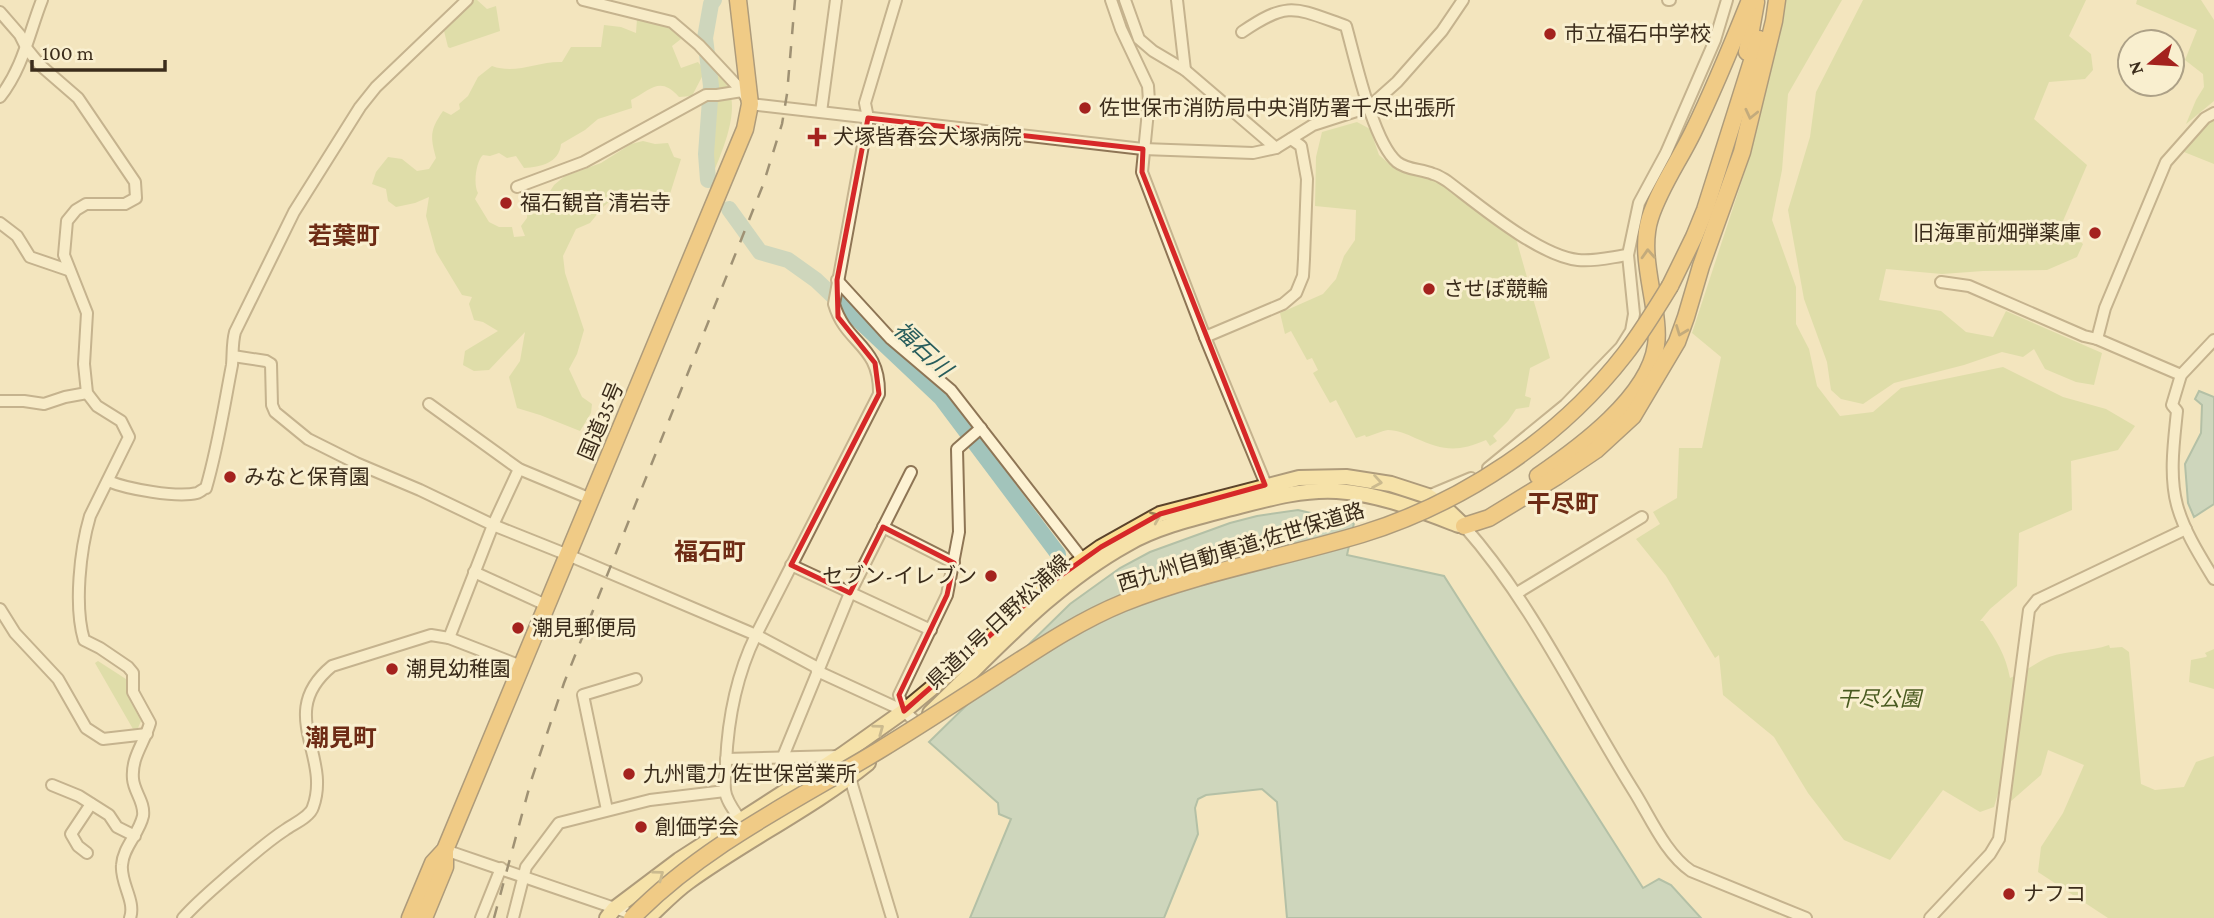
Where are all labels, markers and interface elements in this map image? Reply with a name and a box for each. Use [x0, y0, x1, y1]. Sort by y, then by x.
place label: 市立福石中学校 [1564, 22, 1711, 46]
marker: 市立福石中学校 [1542, 26, 1558, 42]
scale bar [32, 28, 164, 72]
north arrow [2116, 28, 2186, 98]
text: 100 m [42, 41, 94, 65]
text: N [2123, 59, 2147, 78]
place label: 佐世保市消防局中央消防署千尽出張所 [1099, 96, 1456, 120]
marker: 佐世保市消防局中央消防署千尽出張所 [1077, 100, 1093, 116]
one-way arrow [1745, 108, 1759, 120]
place label: 犬塚皆春会犬塚病院 [833, 125, 1022, 149]
marker: 犬塚皆春会犬塚病院 [807, 127, 827, 147]
place label: 福石観音 清岩寺 [520, 191, 671, 215]
marker: 福石観音 清岩寺 [498, 195, 514, 211]
place label: 旧海軍前畑弾薬庫 [1913, 221, 2081, 245]
district label: 若葉町 [308, 222, 380, 249]
marker: 旧海軍前畑弾薬庫 [2087, 225, 2103, 241]
one-way arrow [1640, 248, 1655, 259]
place label: させぼ競輪 [1443, 277, 1548, 301]
marker: させぼ競輪 [1421, 281, 1437, 297]
water label: 福石川 [889, 316, 959, 384]
one-way arrow [1676, 324, 1690, 336]
street label: 国道35号 [574, 378, 628, 464]
place label: みなと保育園 [244, 465, 370, 489]
marker: みなと保育園 [222, 469, 238, 485]
one-way arrow [1372, 474, 1383, 489]
district label: 干尽町 [1527, 490, 1599, 517]
street label: 西九州自動車道;佐世保道路 [1115, 498, 1367, 596]
one-way arrow [1149, 511, 1161, 525]
district label: 福石町 [674, 538, 746, 565]
street label: 県道11号 日野松浦線 [922, 550, 1074, 694]
place label: セブン-イレブン [822, 564, 977, 588]
marker: セブン-イレブン [983, 568, 999, 584]
place label: 潮見郵便局 [532, 616, 637, 640]
marker: 潮見郵便局 [510, 620, 526, 636]
place label: 潮見幼稚園 [406, 657, 511, 681]
marker: 潮見幼稚園 [384, 661, 400, 677]
park label: 干尽公園 [1837, 687, 1924, 711]
district label: 潮見町 [305, 724, 377, 751]
one-way arrow [872, 725, 884, 737]
place label: 九州電力 佐世保営業所 [643, 762, 857, 786]
marker: 九州電力 佐世保営業所 [621, 766, 637, 782]
place label: 創価学会 [655, 815, 739, 839]
marker: 創価学会 [633, 819, 649, 835]
one-way arrow [651, 871, 664, 883]
place label: ナフコ [2023, 882, 2086, 906]
marker: ナフコ [2001, 886, 2017, 902]

